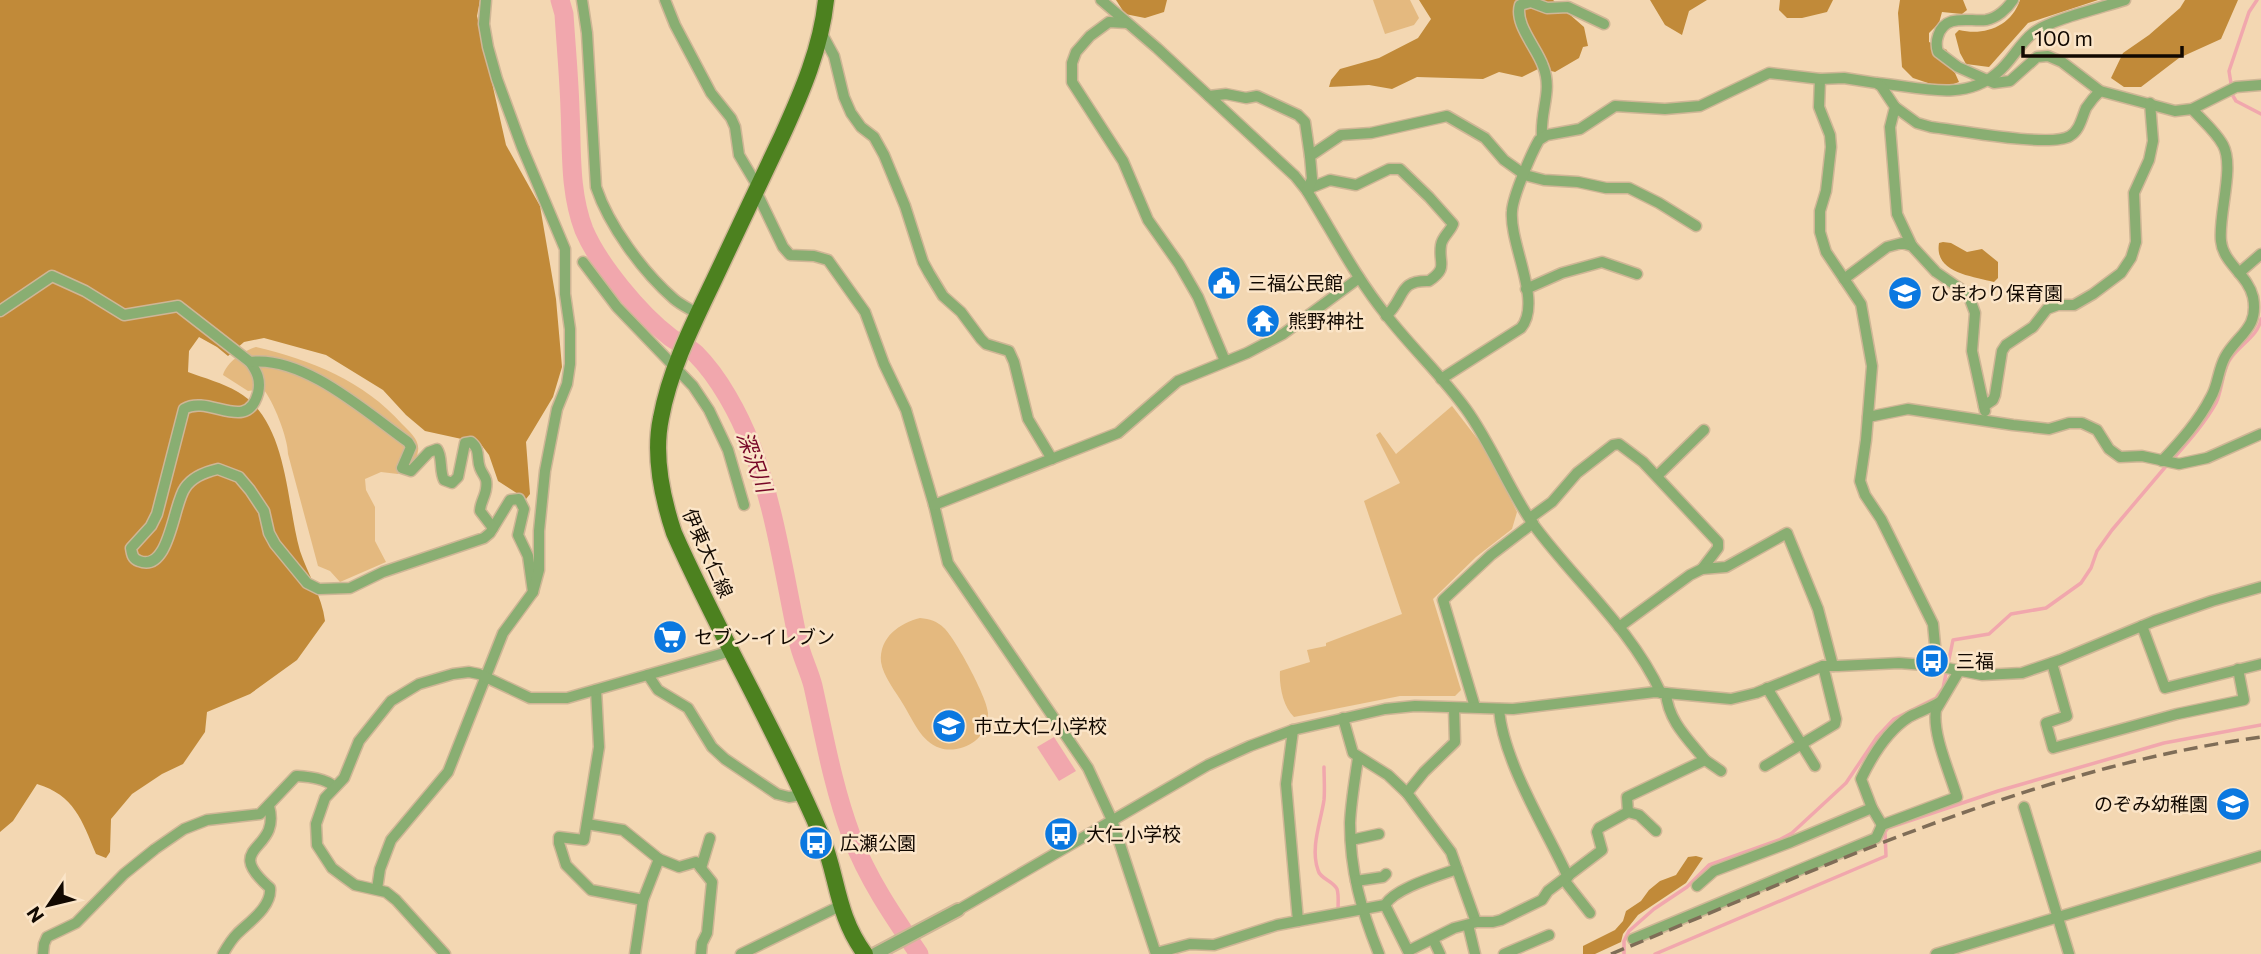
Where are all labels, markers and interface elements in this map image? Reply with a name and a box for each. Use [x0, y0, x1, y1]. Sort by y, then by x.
scale bar [2023, 14, 2182, 58]
text: 100 m [2034, 25, 2093, 50]
public building icon: 三福公民館 [1205, 264, 1243, 302]
place label: 三福公民館 [1248, 271, 1343, 294]
school or university icon: ひまわり保育園 [1886, 274, 1924, 312]
place label: ひまわり保育園 [1930, 281, 2063, 304]
temple icon: 熊野神社 [1244, 302, 1282, 340]
place label: 熊野神社 [1288, 309, 1364, 332]
water label: 深沢川 [733, 428, 779, 497]
street label: 伊東大仁線 [679, 505, 738, 601]
supermarket icon: セブン-イレブン [651, 618, 689, 656]
place label: セブン-イレブン [694, 625, 835, 648]
bus stop icon: 三福 [1913, 642, 1951, 680]
place label: 三福 [1956, 649, 1994, 672]
school or university icon: 市立大仁小学校 [930, 707, 968, 745]
place label: 市立大仁小学校 [974, 714, 1107, 737]
school or university icon: のぞみ幼稚園 [2214, 785, 2252, 823]
place label: のぞみ幼稚園 [2094, 792, 2208, 815]
bus stop icon: 大仁小学校 [1042, 815, 1080, 853]
place label: 大仁小学校 [1086, 822, 1181, 845]
bus stop icon: 広瀬公園 [797, 824, 835, 862]
place label: 広瀬公園 [840, 831, 916, 854]
north arrow [14, 870, 84, 940]
text: N [21, 903, 48, 927]

